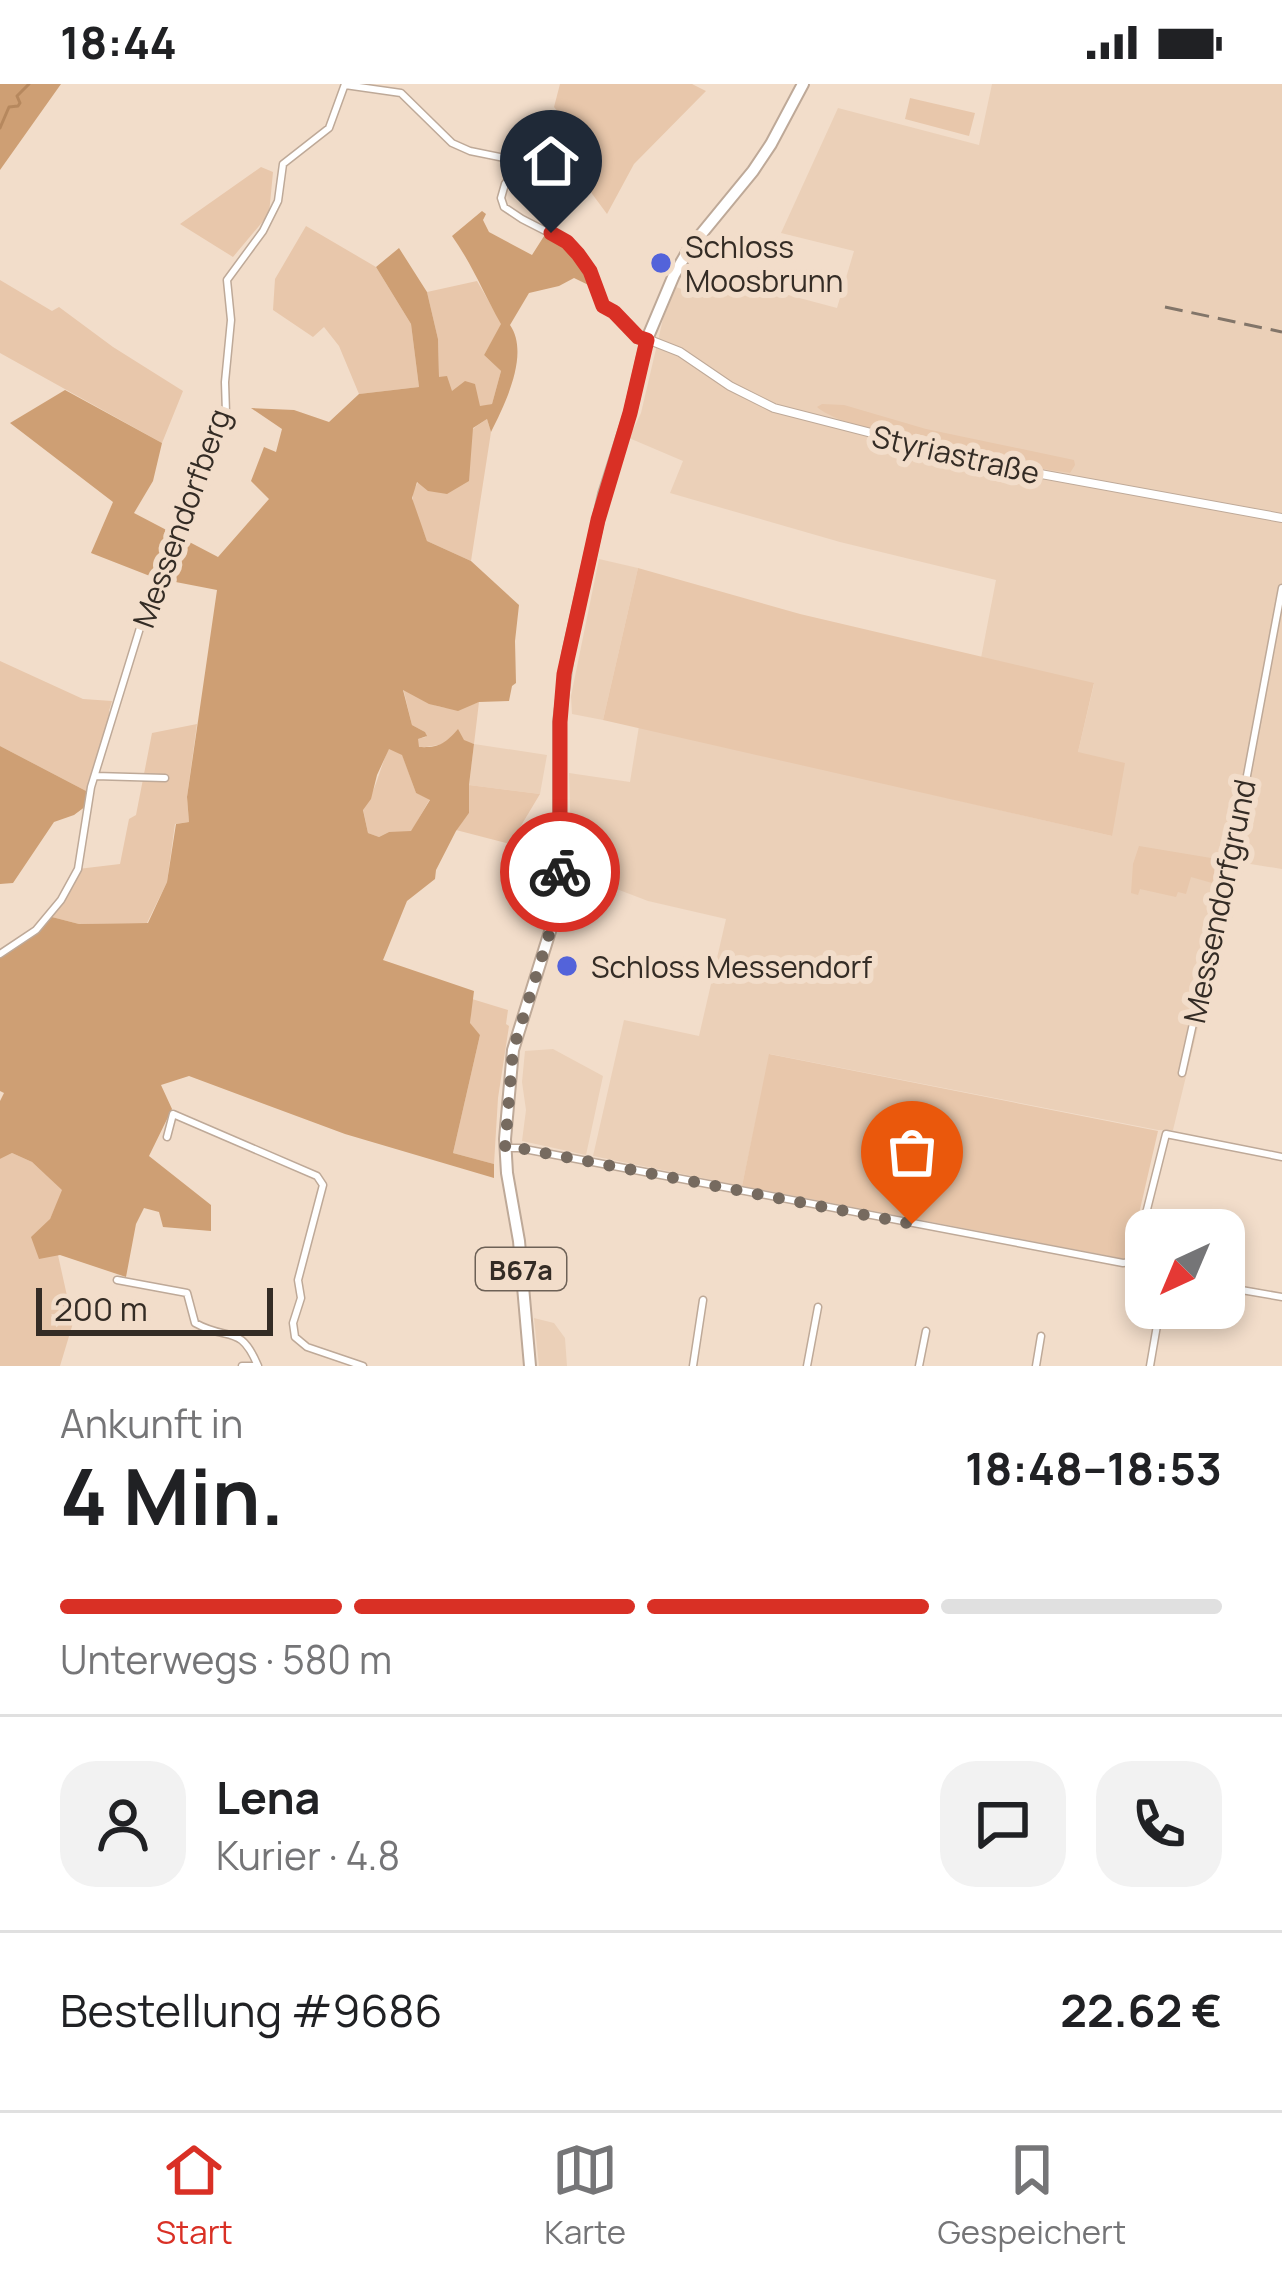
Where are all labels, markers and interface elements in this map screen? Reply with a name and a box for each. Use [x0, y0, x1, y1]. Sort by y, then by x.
text: 18:44 [60, 11, 177, 73]
pin [500, 110, 602, 233]
icon: home [518, 128, 584, 194]
place label: Schloss Moosbrunn [685, 226, 843, 301]
marker: Schloss Moosbrunn [648, 250, 674, 276]
street label: Messendorfberg [122, 403, 240, 633]
street label: Styriastraße [868, 415, 1044, 493]
street label: Messendorfgrund [1173, 775, 1265, 1027]
courier [500, 812, 620, 932]
icon: bike [527, 839, 593, 905]
place label: Schloss Messendorf [591, 946, 872, 987]
marker: Schloss Messendorf [554, 953, 580, 979]
pin [861, 1101, 963, 1224]
icon: bag [879, 1119, 945, 1185]
north arrow [1125, 1209, 1245, 1329]
map controls [1125, 1209, 1245, 1329]
road number: B67a [476, 1248, 566, 1290]
scale bar [36, 1282, 273, 1335]
text: 200 m [54, 1286, 148, 1331]
text: Ankunft in [60, 1396, 243, 1450]
text: 18:48–18:53 [965, 1437, 1222, 1499]
text: 4 Min. [60, 1442, 284, 1548]
text: Unterwegs · 580 m [60, 1632, 392, 1686]
button: person [60, 1761, 186, 1887]
button: chat [940, 1761, 1066, 1887]
button: phone [1096, 1761, 1222, 1887]
text: Lena [216, 1766, 321, 1828]
text: Kurier · 4.8 [216, 1828, 400, 1882]
text: Bestellung #9686 [60, 1979, 442, 2041]
text: 22.62 € [1060, 1979, 1222, 2041]
tab: Start [156, 2137, 233, 2254]
tab: Karte [544, 2137, 626, 2254]
tab: Gespeichert [938, 2137, 1126, 2254]

